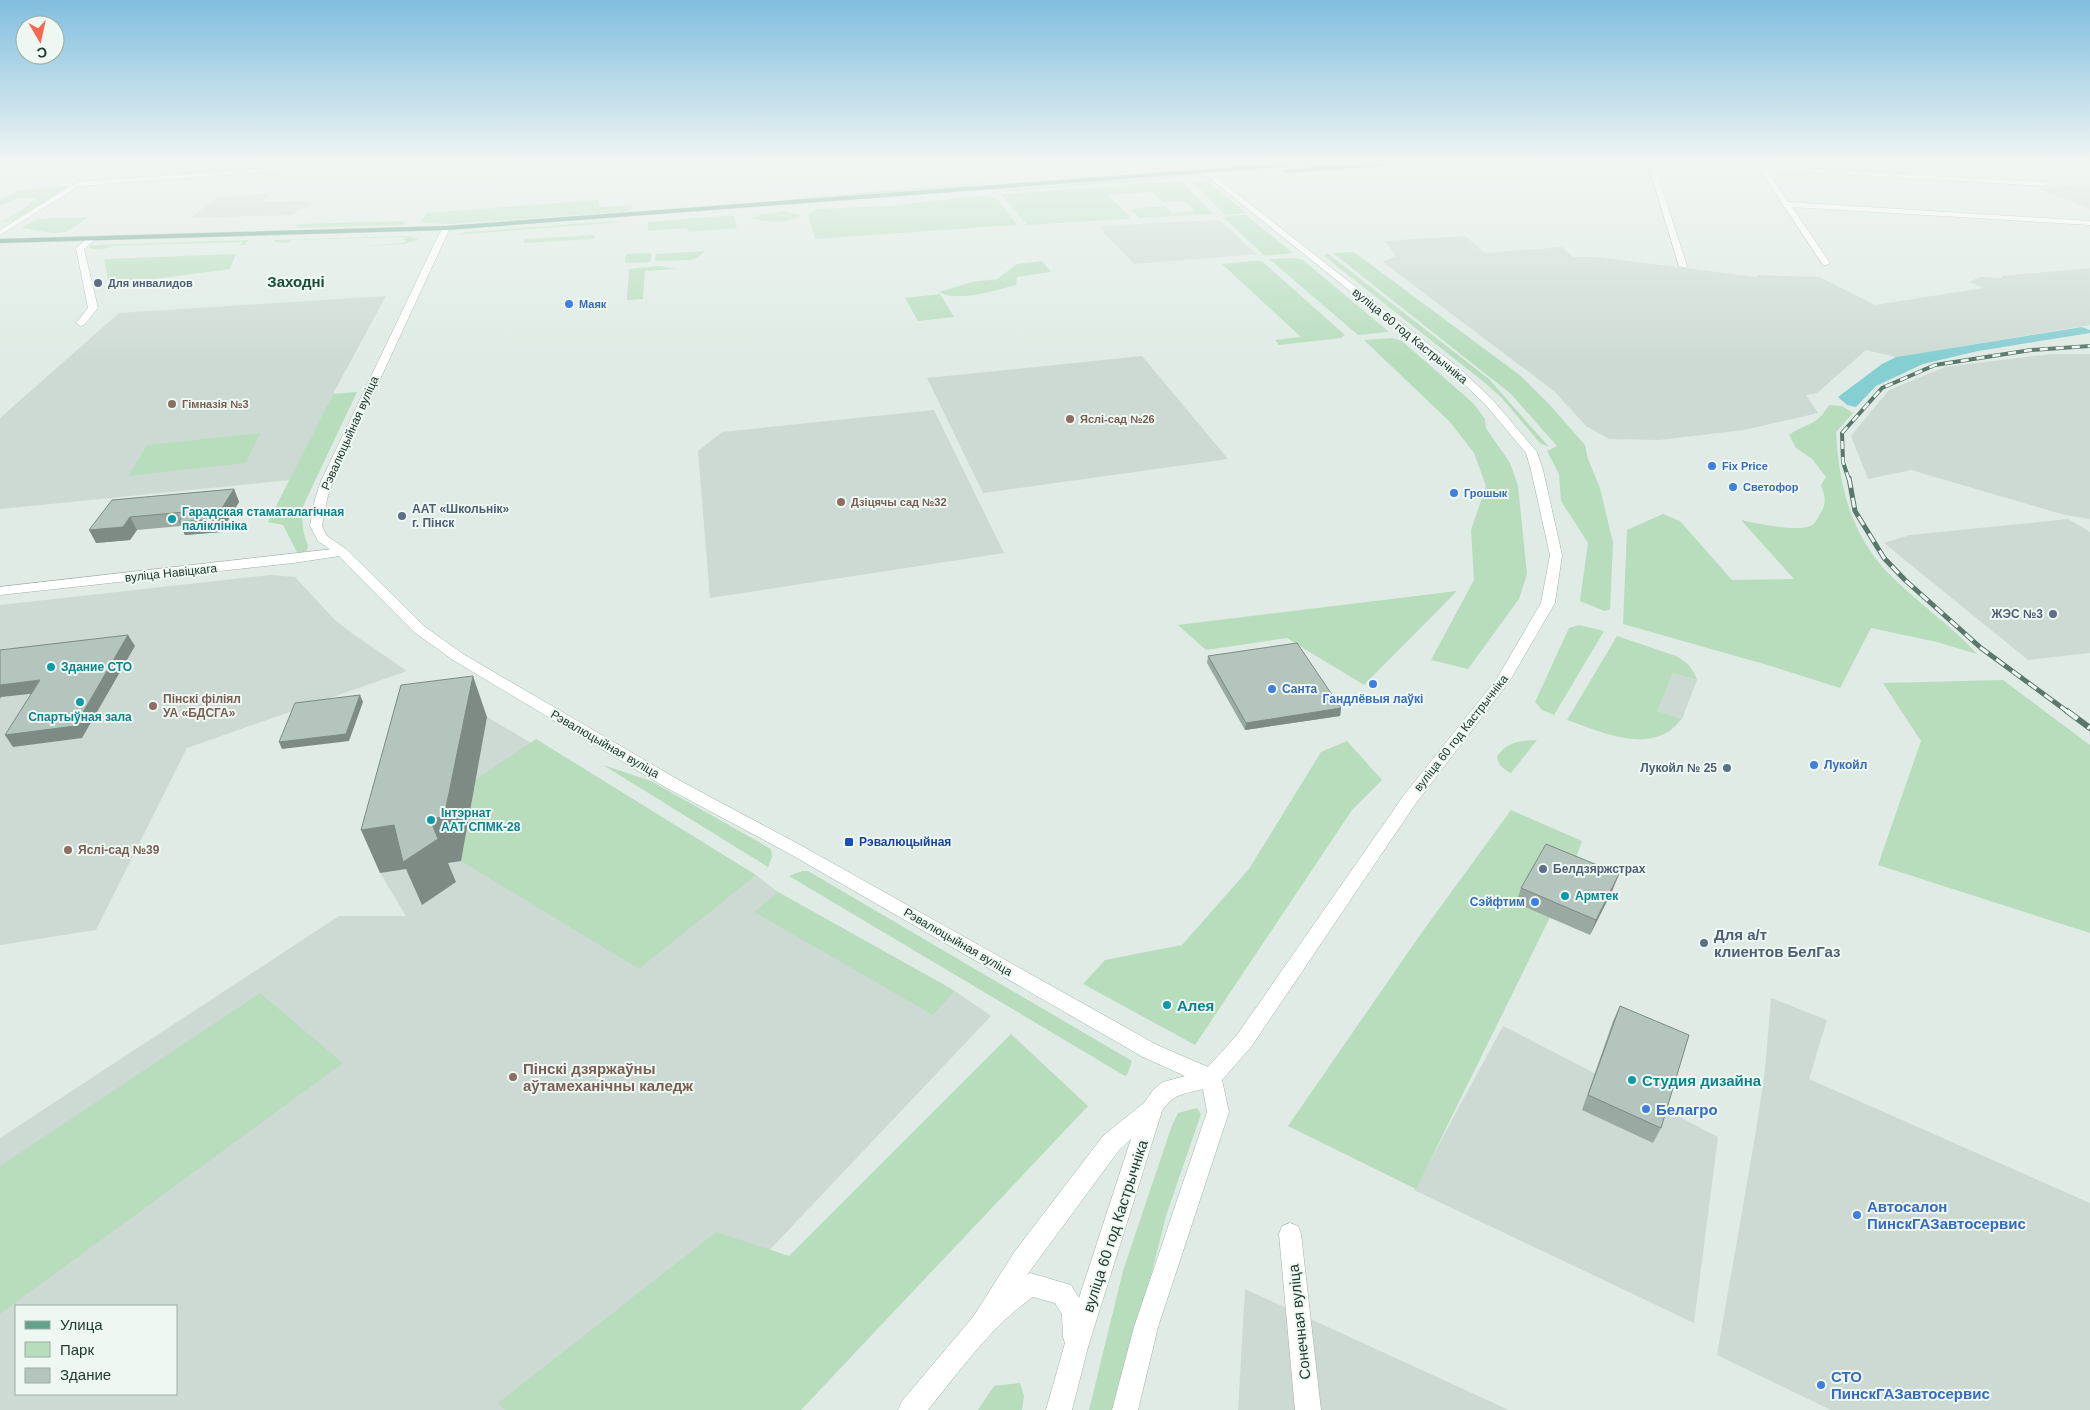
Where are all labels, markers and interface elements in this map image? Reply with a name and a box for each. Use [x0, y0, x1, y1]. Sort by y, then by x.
north arrow [15, 15, 65, 65]
text: С [36, 44, 48, 62]
district label: Заходні [267, 273, 325, 290]
marker: Для инвалидов [92, 277, 104, 289]
place label: Для инвалидов [108, 277, 193, 289]
street label: вуліца 60 год Кастрычніка [1350, 285, 1471, 387]
marker: Маяк [563, 298, 575, 310]
place label: Маяк [579, 298, 607, 310]
street label: Рэвалюцыйная вуліца [319, 374, 382, 492]
marker: Гімназія №3 [166, 398, 178, 410]
place label: Гімназія №3 [182, 398, 249, 410]
marker: Яслі-сад №26 [1064, 413, 1076, 425]
place label: Яслі-сад №26 [1080, 413, 1155, 425]
marker: Fix Price [1706, 460, 1718, 472]
place label: Fix Price [1722, 460, 1768, 472]
marker: Светофор [1727, 481, 1739, 493]
place label: Светофор [1743, 481, 1799, 493]
marker: Грошык [1448, 487, 1460, 499]
place label: Грошык [1464, 487, 1508, 499]
marker: Дзіцячы сад №32 [835, 496, 847, 508]
place label: Дзіцячы сад №32 [851, 496, 947, 508]
place label: ААТ «Школьнік» г. Пінск [412, 502, 510, 530]
place label: Гарадская стаматалагічная паліклініка [182, 505, 344, 533]
marker: ААТ «Школьнік» г. Пінск [396, 510, 408, 522]
marker: Гарадская стаматалагічная паліклініка [166, 513, 178, 525]
street label: вуліца Навіцкага [124, 561, 218, 585]
place label: ЖЭС №3 [1991, 607, 2043, 621]
marker: ЖЭС №3 [2047, 608, 2059, 620]
place label: Здание СТО [61, 660, 132, 674]
marker: Здание СТО [45, 661, 57, 673]
street label: вуліца 60 год Кастрычніка [1411, 672, 1511, 794]
marker: Гандлёвыя лаўкі [1367, 678, 1379, 690]
place label: Санта [1282, 682, 1318, 696]
marker: Санта [1266, 683, 1278, 695]
place label: Пінскі філіял УА «БДСГА» [163, 692, 241, 720]
place label: Гандлёвыя лаўкі [1323, 692, 1423, 706]
marker: Спартыўная зала [74, 696, 86, 708]
marker: Пінскі філіял УА «БДСГА» [147, 700, 159, 712]
street label: Рэвалюцыйная вуліца [548, 707, 662, 781]
place label: Спартыўная зала [28, 710, 132, 724]
place label: Лукойл [1824, 758, 1867, 772]
marker: Лукойл [1808, 759, 1820, 771]
place label: Лукойл № 25 [1640, 761, 1717, 775]
marker: Лукойл № 25 [1721, 762, 1733, 774]
place label: Інтэрнат ААТ СПМК-28 [441, 806, 521, 834]
marker: Інтэрнат ААТ СПМК-28 [425, 814, 437, 826]
place label: Рэвалюцыйная [859, 835, 951, 849]
marker: Рэвалюцыйная [843, 836, 855, 848]
place label: Яслі-сад №39 [78, 843, 160, 857]
marker: Яслі-сад №39 [62, 844, 74, 856]
place label: Белдзяржстрах [1553, 862, 1646, 876]
marker: Белдзяржстрах [1537, 863, 1549, 875]
place label: Армтек [1575, 889, 1619, 903]
marker: Армтек [1559, 890, 1571, 902]
place label: Сэйфтим [1470, 895, 1525, 909]
marker: Сэйфтим [1529, 896, 1541, 908]
street label: Рэвалюцыйная вуліца [901, 905, 1015, 979]
place label: Для а/т клиентов БелГаз [1714, 926, 1840, 960]
marker: Для а/т клиентов БелГаз [1698, 937, 1710, 949]
place label: Алея [1177, 997, 1214, 1014]
marker: Алея [1161, 999, 1173, 1011]
place label: Пінскі дзяржаўны аўтамеханічны каледж [523, 1060, 693, 1094]
marker: Пінскі дзяржаўны аўтамеханічны каледж [507, 1071, 519, 1083]
place label: Студия дизайна [1642, 1072, 1762, 1089]
marker: Студия дизайна [1626, 1074, 1638, 1086]
place label: Белагро [1656, 1101, 1718, 1118]
marker: Белагро [1640, 1103, 1652, 1115]
street label: вуліца 60 год Кастрычніка [1079, 1137, 1151, 1314]
place label: Автосалон ПинскГАЗавтосервис [1867, 1198, 2026, 1232]
marker: Автосалон ПинскГАЗавтосервис [1851, 1209, 1863, 1221]
street label: Сонечная вуліца [1284, 1263, 1314, 1381]
legend [15, 1305, 178, 1395]
text: Улица [60, 1316, 103, 1333]
text: Парк [60, 1341, 94, 1358]
text: Здание [60, 1366, 111, 1383]
place label: СТО ПинскГАЗавтосервис [1831, 1368, 1990, 1402]
marker: СТО ПинскГАЗавтосервис [1815, 1379, 1827, 1391]

